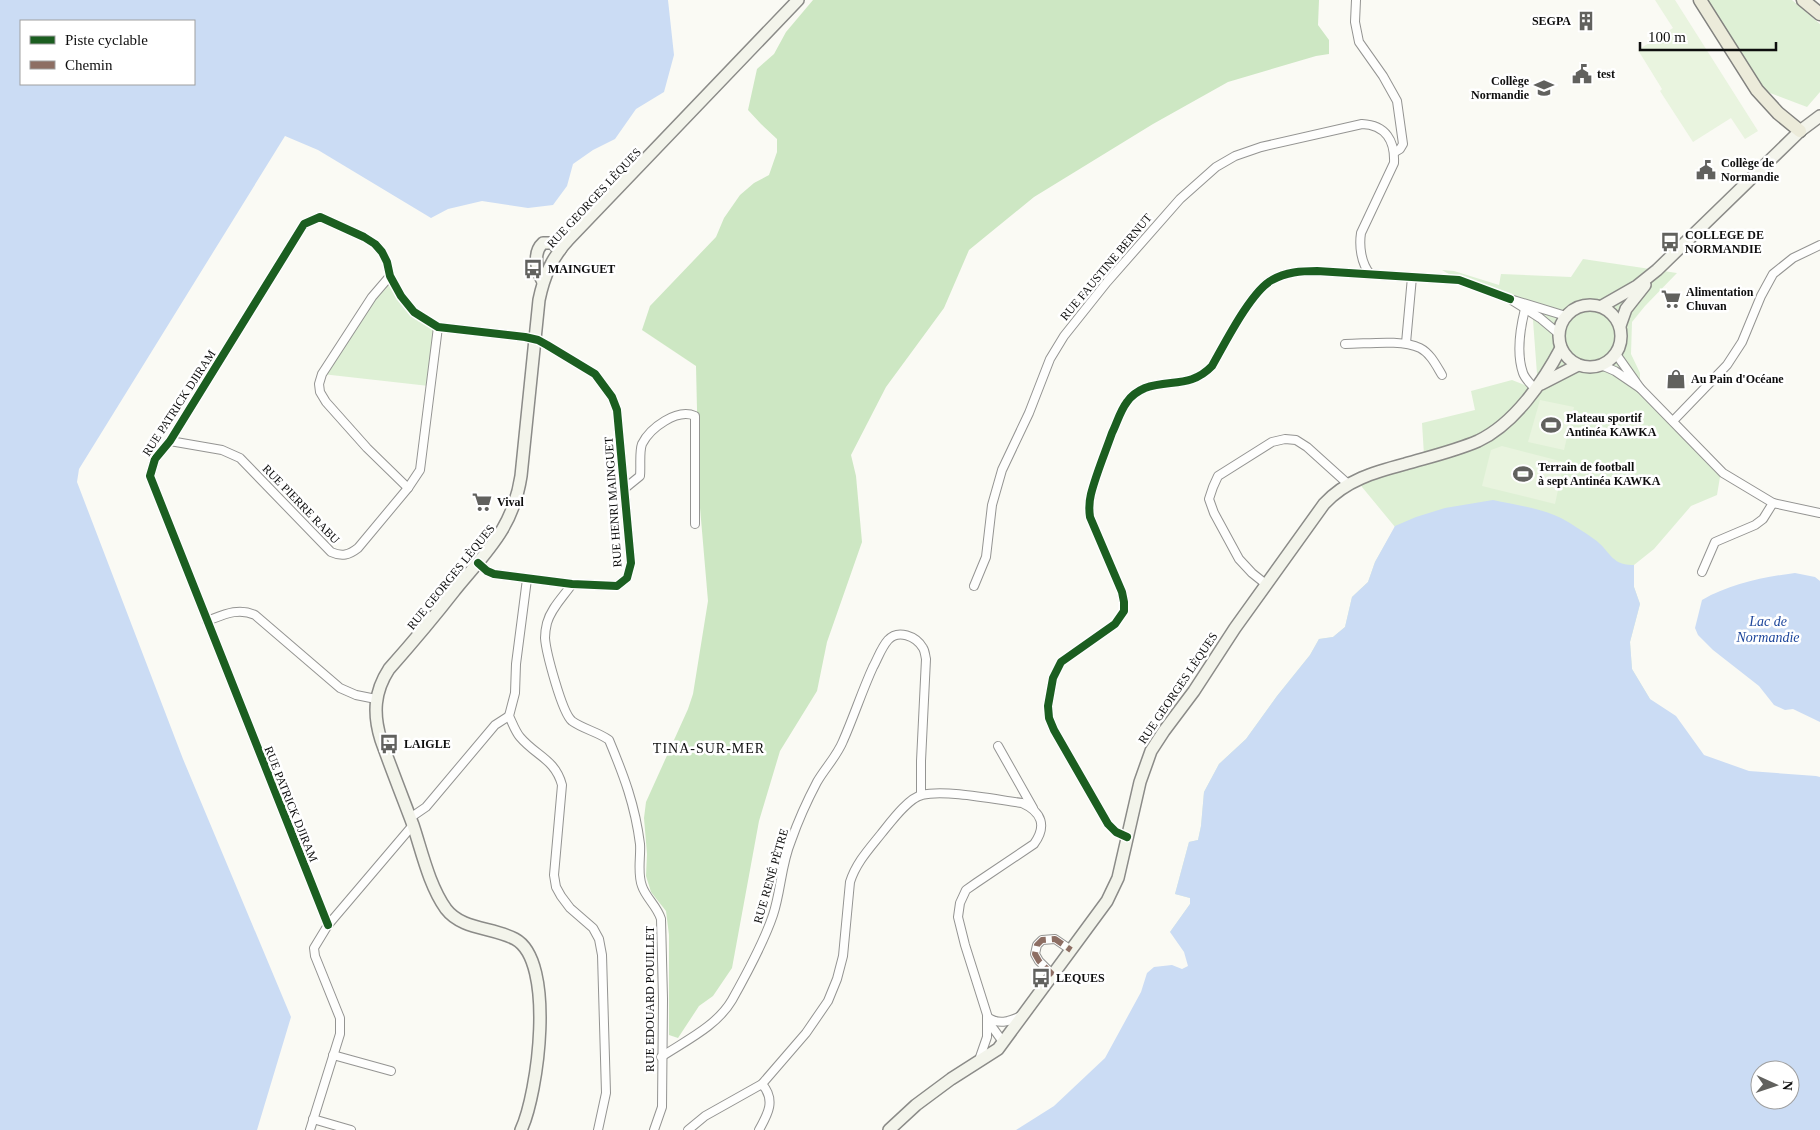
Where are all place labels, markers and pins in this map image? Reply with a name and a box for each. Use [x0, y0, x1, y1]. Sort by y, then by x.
building icon: SEGPA [1575, 10, 1597, 32]
place label: SEGPA [1532, 14, 1571, 28]
public building icon: test [1571, 63, 1593, 85]
place label: test [1597, 67, 1615, 81]
place label: Collège Normandie [1471, 74, 1530, 102]
school or university icon: Collège Normandie [1533, 77, 1555, 99]
place label: Collège de Normandie [1721, 156, 1780, 184]
public building icon: Collège de Normandie [1695, 159, 1717, 181]
place label: COLLEGE DE NORMANDIE [1685, 228, 1764, 256]
bus stop icon: COLLEGE DE NORMANDIE [1659, 231, 1681, 253]
bus stop icon: MAINGUET [522, 258, 544, 280]
place label: MAINGUET [548, 262, 615, 276]
place label: Alimentation Chuvan [1686, 285, 1754, 313]
supermarket icon: Alimentation Chuvan [1660, 288, 1682, 310]
shop icon: Au Pain d'Océane [1665, 368, 1687, 390]
place label: Au Pain d'Océane [1691, 372, 1784, 386]
place label: Plateau sportif Antinéa KAWKA [1566, 411, 1657, 439]
sports icon: Plateau sportif Antinéa KAWKA [1540, 414, 1562, 436]
place label: Terrain de football à sept Antinéa KAWKA [1538, 460, 1661, 488]
sports icon: Terrain de football à sept Antinéa KAWKA [1512, 463, 1534, 485]
supermarket icon: Vival [471, 491, 493, 513]
place label: Vival [497, 495, 525, 509]
bus stop icon: LAIGLE [378, 733, 400, 755]
place label: LAIGLE [404, 737, 451, 751]
bus stop icon: LEQUES [1030, 967, 1052, 989]
place label: LEQUES [1056, 971, 1105, 985]

